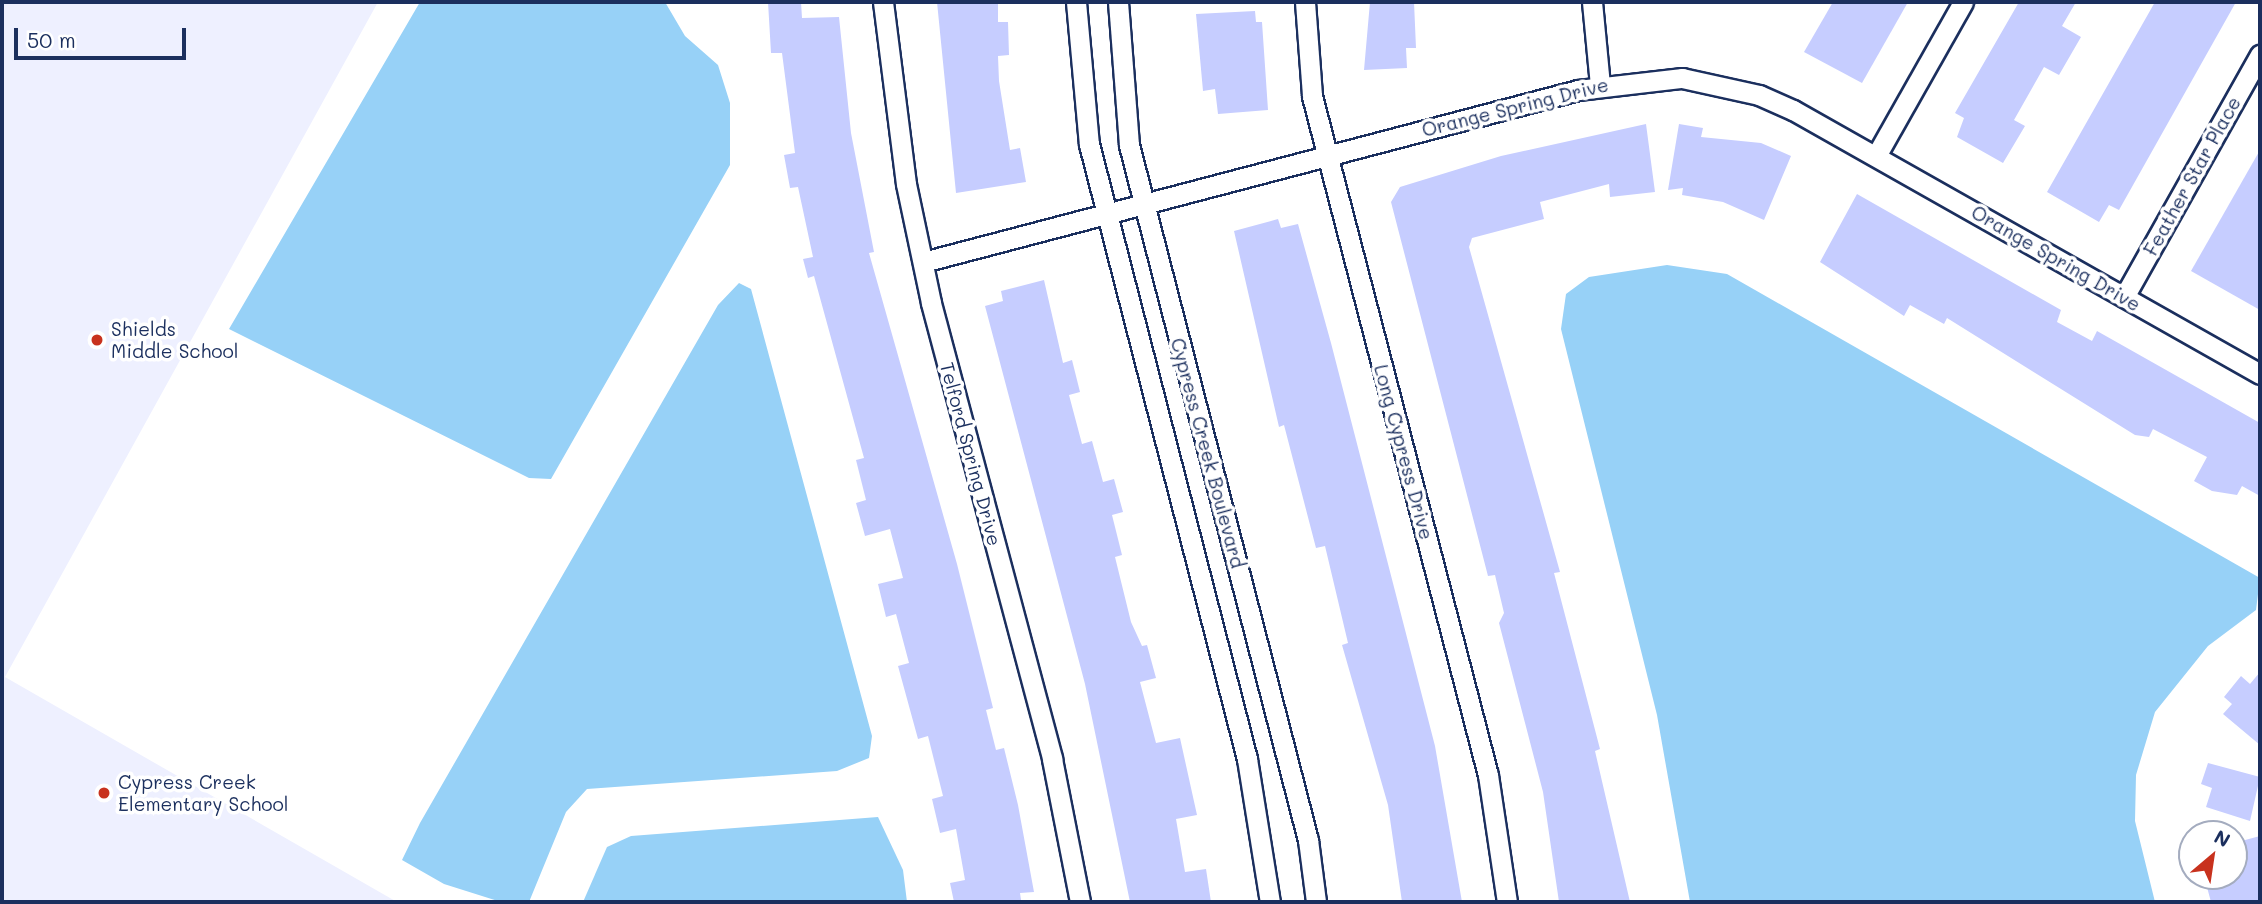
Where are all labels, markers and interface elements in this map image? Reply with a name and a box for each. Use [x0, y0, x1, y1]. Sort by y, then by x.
scale bar [18, 14, 189, 58]
text: 50 m [27, 26, 76, 53]
street label: Orange Spring Drive [1419, 73, 1611, 141]
street label: Feather Star Place [2139, 92, 2245, 260]
street label: Orange Spring Drive [1967, 200, 2145, 316]
place label: Shields Middle School [111, 318, 239, 362]
marker: Shields Middle School [89, 332, 105, 348]
street label: Cypress Creek Boulevard [1166, 335, 1250, 571]
street label: Telford Spring Drive [936, 360, 1006, 548]
street label: Long Cypress Drive [1370, 362, 1438, 542]
place label: Cypress Creek Elementary School [118, 771, 288, 815]
marker: Cypress Creek Elementary School [96, 785, 112, 801]
north arrow [2178, 820, 2248, 890]
text: N [2210, 824, 2235, 852]

